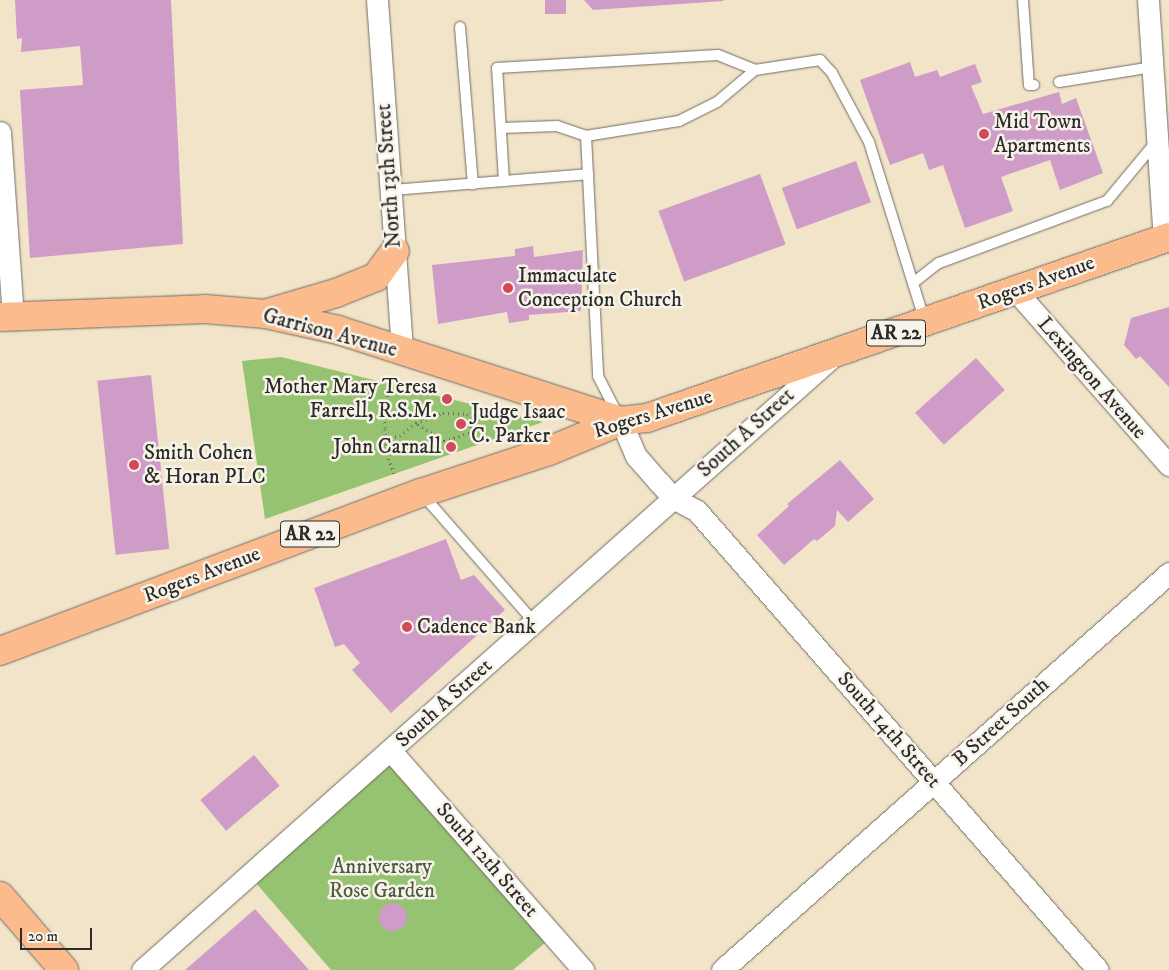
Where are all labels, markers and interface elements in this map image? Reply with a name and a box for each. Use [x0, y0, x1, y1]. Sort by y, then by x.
street label: North 13th Street [371, 103, 407, 249]
place label: Mid Town Apartments [994, 109, 1090, 159]
marker: Mid Town Apartments [978, 128, 990, 140]
street label: Rogers Avenue [974, 250, 1098, 316]
place label: Immaculate Conception Church [518, 263, 682, 313]
marker: Immaculate Conception Church [502, 282, 514, 294]
street label: Garrison Avenue [260, 303, 400, 363]
street label: Lexington Avenue [1032, 312, 1152, 444]
road number: AR 22 [866, 316, 926, 350]
place label: Mother Mary Teresa Farrell, R.S.M. [264, 374, 437, 424]
street label: South A Street [693, 383, 799, 483]
street label: Rogers Avenue [591, 384, 715, 444]
marker: Mother Mary Teresa Farrell, R.S.M. [441, 393, 453, 405]
place label: Judge Isaac C. Parker [471, 399, 566, 449]
marker: Judge Isaac C. Parker [455, 418, 467, 430]
place label: John Carnall [333, 434, 441, 460]
place label: Smith Cohen & Horan PLC [144, 440, 266, 490]
marker: John Carnall [445, 441, 457, 453]
marker: Smith Cohen & Horan PLC [128, 459, 140, 471]
road number: AR 22 [280, 516, 340, 552]
street label: Rogers Avenue [140, 541, 264, 609]
place label: Cadence Bank [417, 614, 536, 640]
marker: Cadence Bank [401, 621, 413, 633]
street label: South A Street [391, 653, 497, 753]
street label: South 14th Street [832, 667, 946, 793]
street label: B Street South [948, 672, 1054, 772]
street label: South 12th Street [430, 798, 544, 922]
park label: Anniversary Rose Garden [329, 854, 435, 904]
scale bar [22, 918, 95, 950]
text: 20 m [28, 927, 58, 946]

